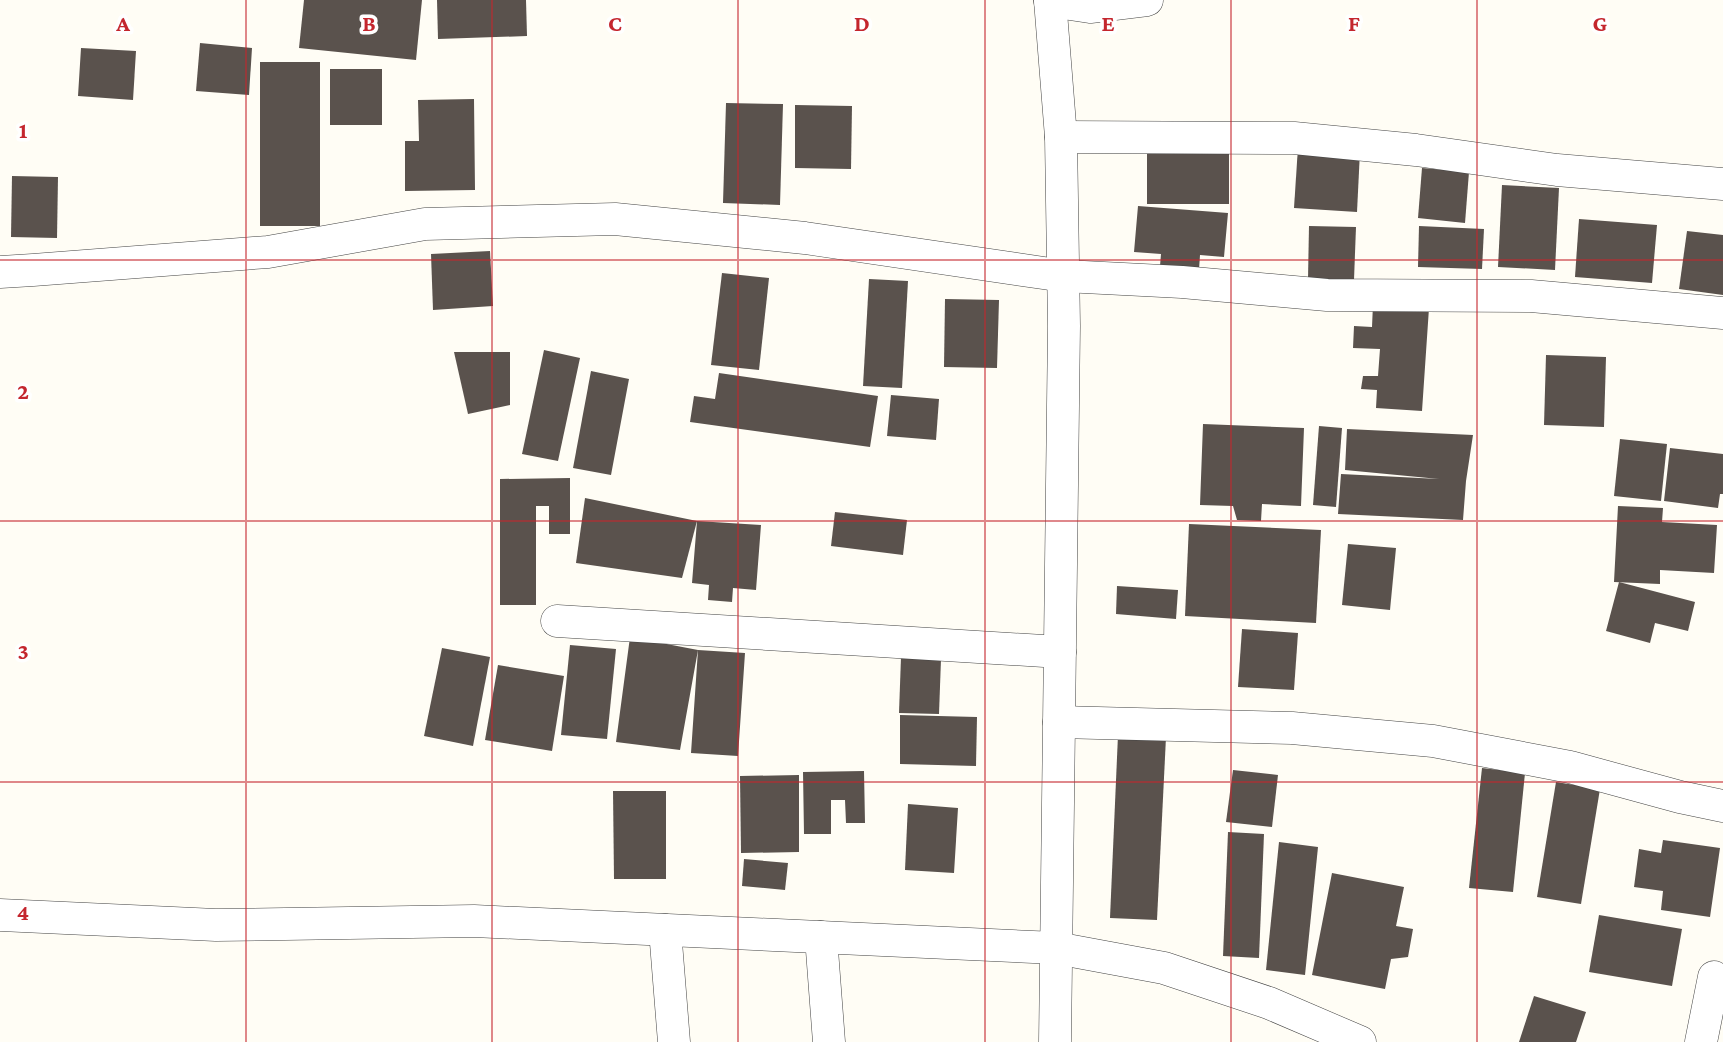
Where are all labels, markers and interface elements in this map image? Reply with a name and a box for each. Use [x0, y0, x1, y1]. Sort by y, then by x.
text: A [115, 10, 130, 36]
text: B [362, 10, 376, 36]
text: C [608, 10, 622, 36]
text: D [854, 10, 870, 36]
text: E [1101, 10, 1115, 36]
text: F [1348, 10, 1360, 36]
text: G [1593, 10, 1608, 36]
text: 1 [19, 117, 28, 143]
text: 2 [17, 378, 29, 404]
text: 3 [17, 638, 29, 664]
text: 4 [17, 899, 29, 925]

